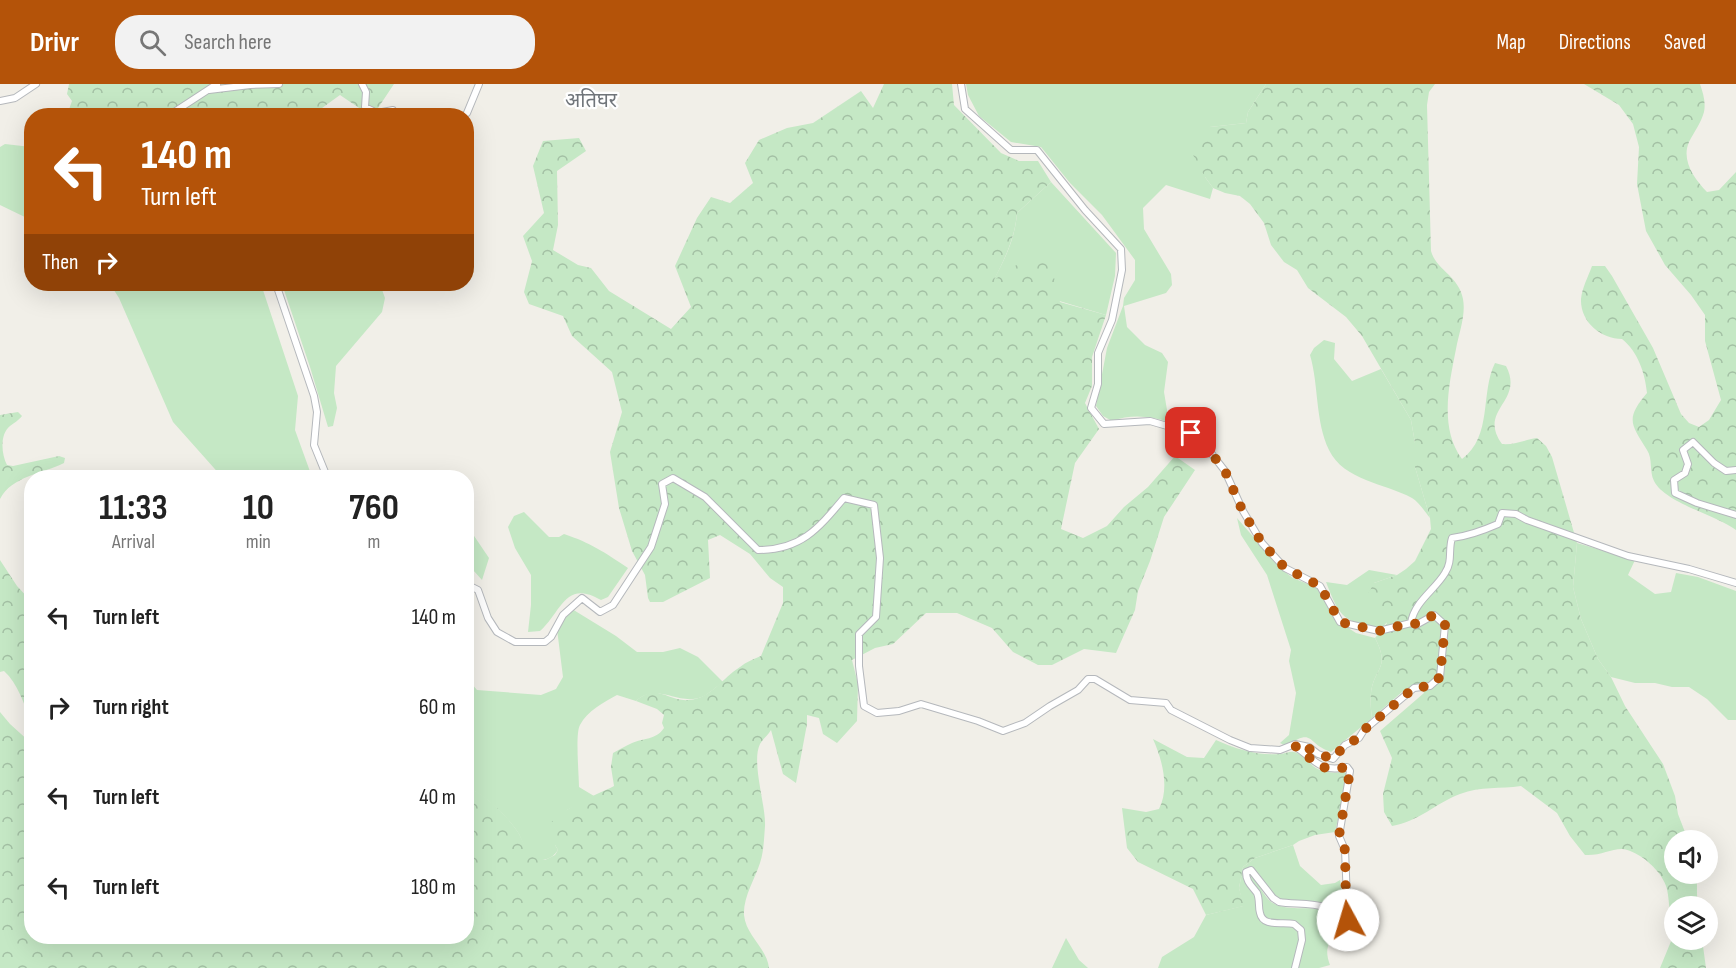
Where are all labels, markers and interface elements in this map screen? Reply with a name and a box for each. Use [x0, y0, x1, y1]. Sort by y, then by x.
search box [115, 15, 535, 69]
text: Drivr [30, 26, 79, 59]
icon: search [136, 26, 169, 59]
text: Search here [184, 29, 272, 56]
text: Map [1496, 30, 1526, 55]
text: Directions [1559, 30, 1631, 55]
text: Saved [1664, 30, 1706, 55]
district label: अतिघर [565, 88, 618, 113]
text: 140 m [141, 130, 232, 181]
icon: left [42, 132, 120, 210]
text: Turn left [141, 181, 217, 213]
icon: right [90, 246, 123, 279]
text: Then [42, 249, 78, 276]
pin [1165, 407, 1216, 458]
icon: arrive [1174, 416, 1207, 449]
text: 11:33 [99, 487, 168, 530]
text: 10 [243, 487, 274, 530]
text: 760 [349, 487, 399, 530]
text: Arrival [112, 530, 155, 554]
text: min [246, 530, 271, 554]
text: m [368, 530, 380, 554]
icon: left [42, 601, 75, 634]
text: Turn left [93, 604, 159, 631]
text: 140 m [412, 604, 456, 631]
icon: right [42, 691, 75, 724]
text: Turn right [93, 694, 169, 721]
text: 60 m [419, 694, 456, 721]
icon: left [42, 781, 75, 814]
text: Turn left [93, 784, 159, 811]
text: 40 m [419, 784, 456, 811]
map controls [1664, 830, 1718, 950]
button: sound [1664, 830, 1718, 884]
icon: left [42, 871, 75, 904]
text: Turn left [93, 874, 159, 901]
text: 180 m [411, 874, 456, 901]
position arrow [1316, 888, 1380, 952]
button: layers [1664, 896, 1718, 950]

